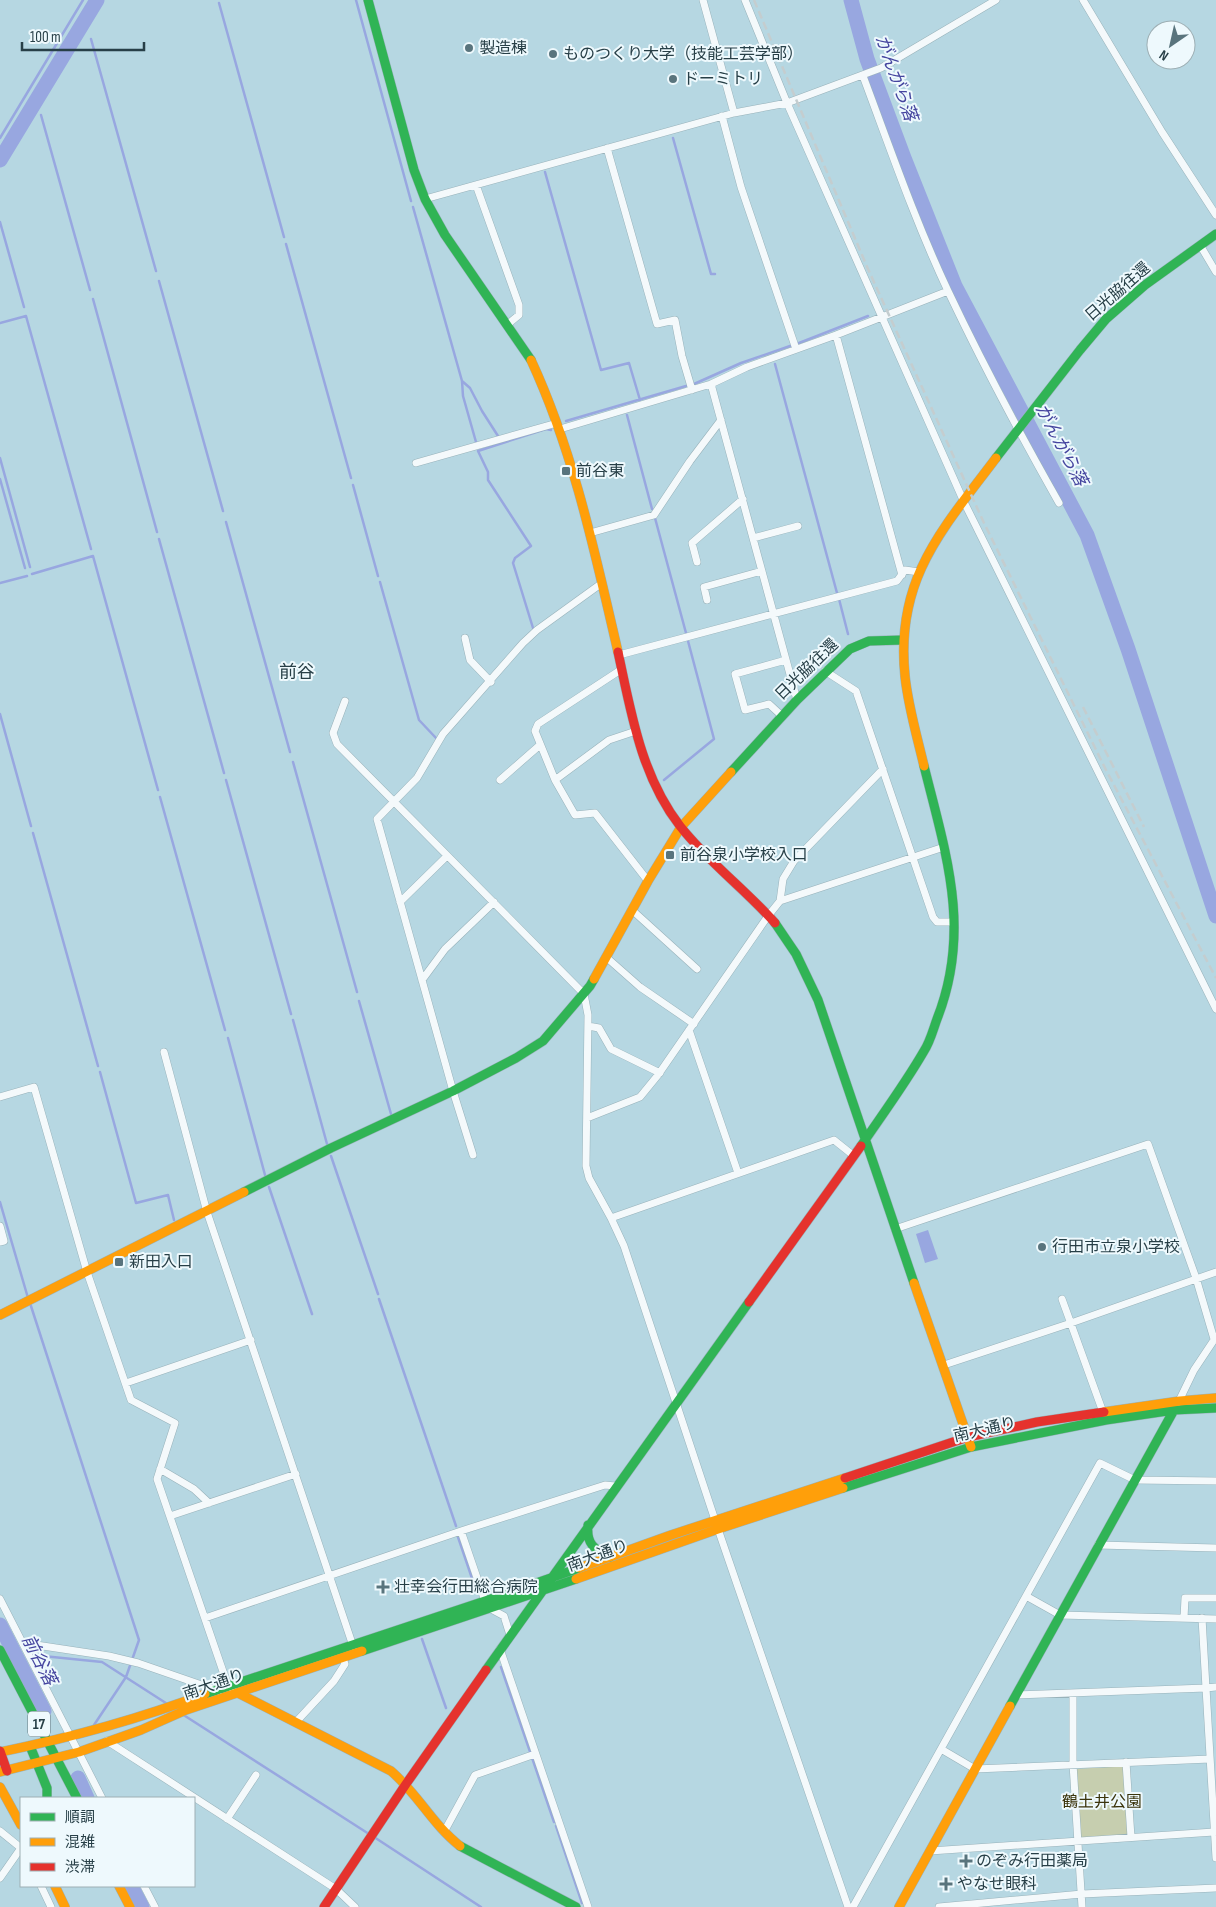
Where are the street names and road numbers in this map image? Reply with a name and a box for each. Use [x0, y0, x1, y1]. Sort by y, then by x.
street label: 日光脇往還 [1082, 259, 1154, 325]
street label: 日光脇往還 [772, 635, 842, 705]
street label: 南大通り [952, 1414, 1018, 1446]
street label: 南大通り [565, 1536, 631, 1576]
street label: 南大通り [181, 1666, 247, 1704]
road number: 17 [28, 1712, 50, 1736]

